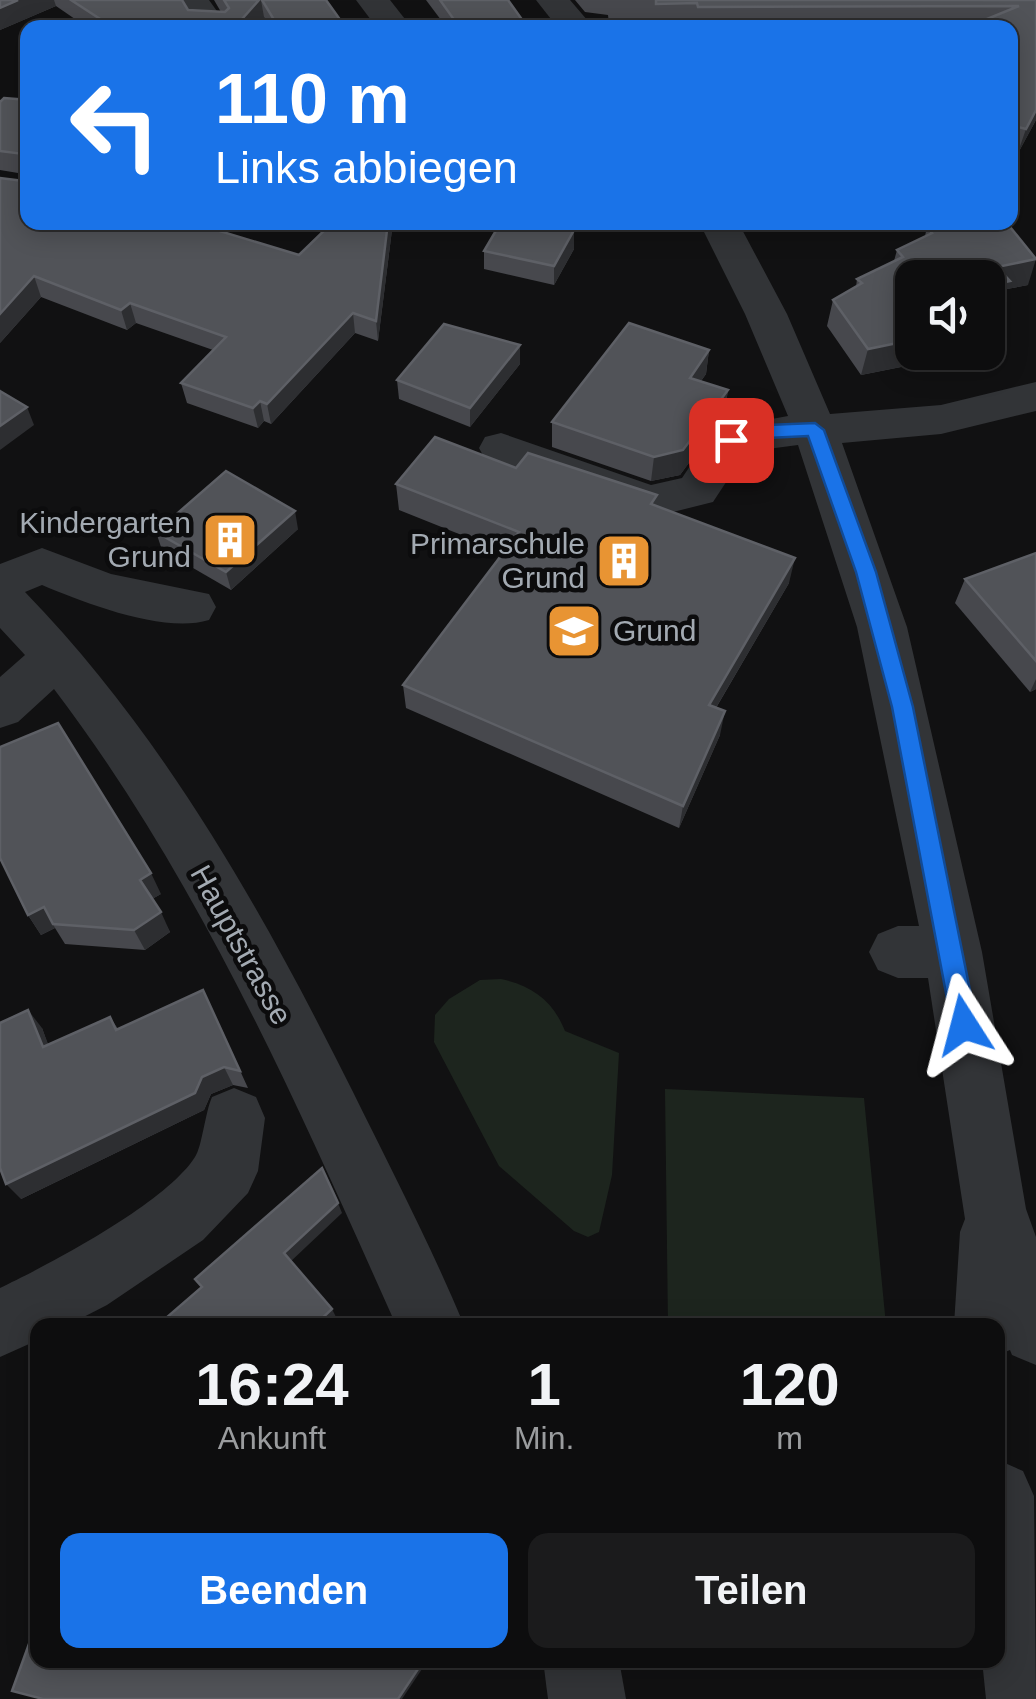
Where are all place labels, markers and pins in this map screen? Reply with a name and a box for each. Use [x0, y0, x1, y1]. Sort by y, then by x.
pin [689, 398, 774, 483]
place label: Kindergarten Grund [19, 506, 191, 573]
building icon: Kindergarten Grund [200, 510, 260, 570]
place label: Primarschule Grund [410, 527, 585, 594]
building icon: Primarschule Grund [594, 531, 654, 591]
school or university icon: Grund [544, 601, 604, 661]
place label: Grund [613, 614, 696, 647]

